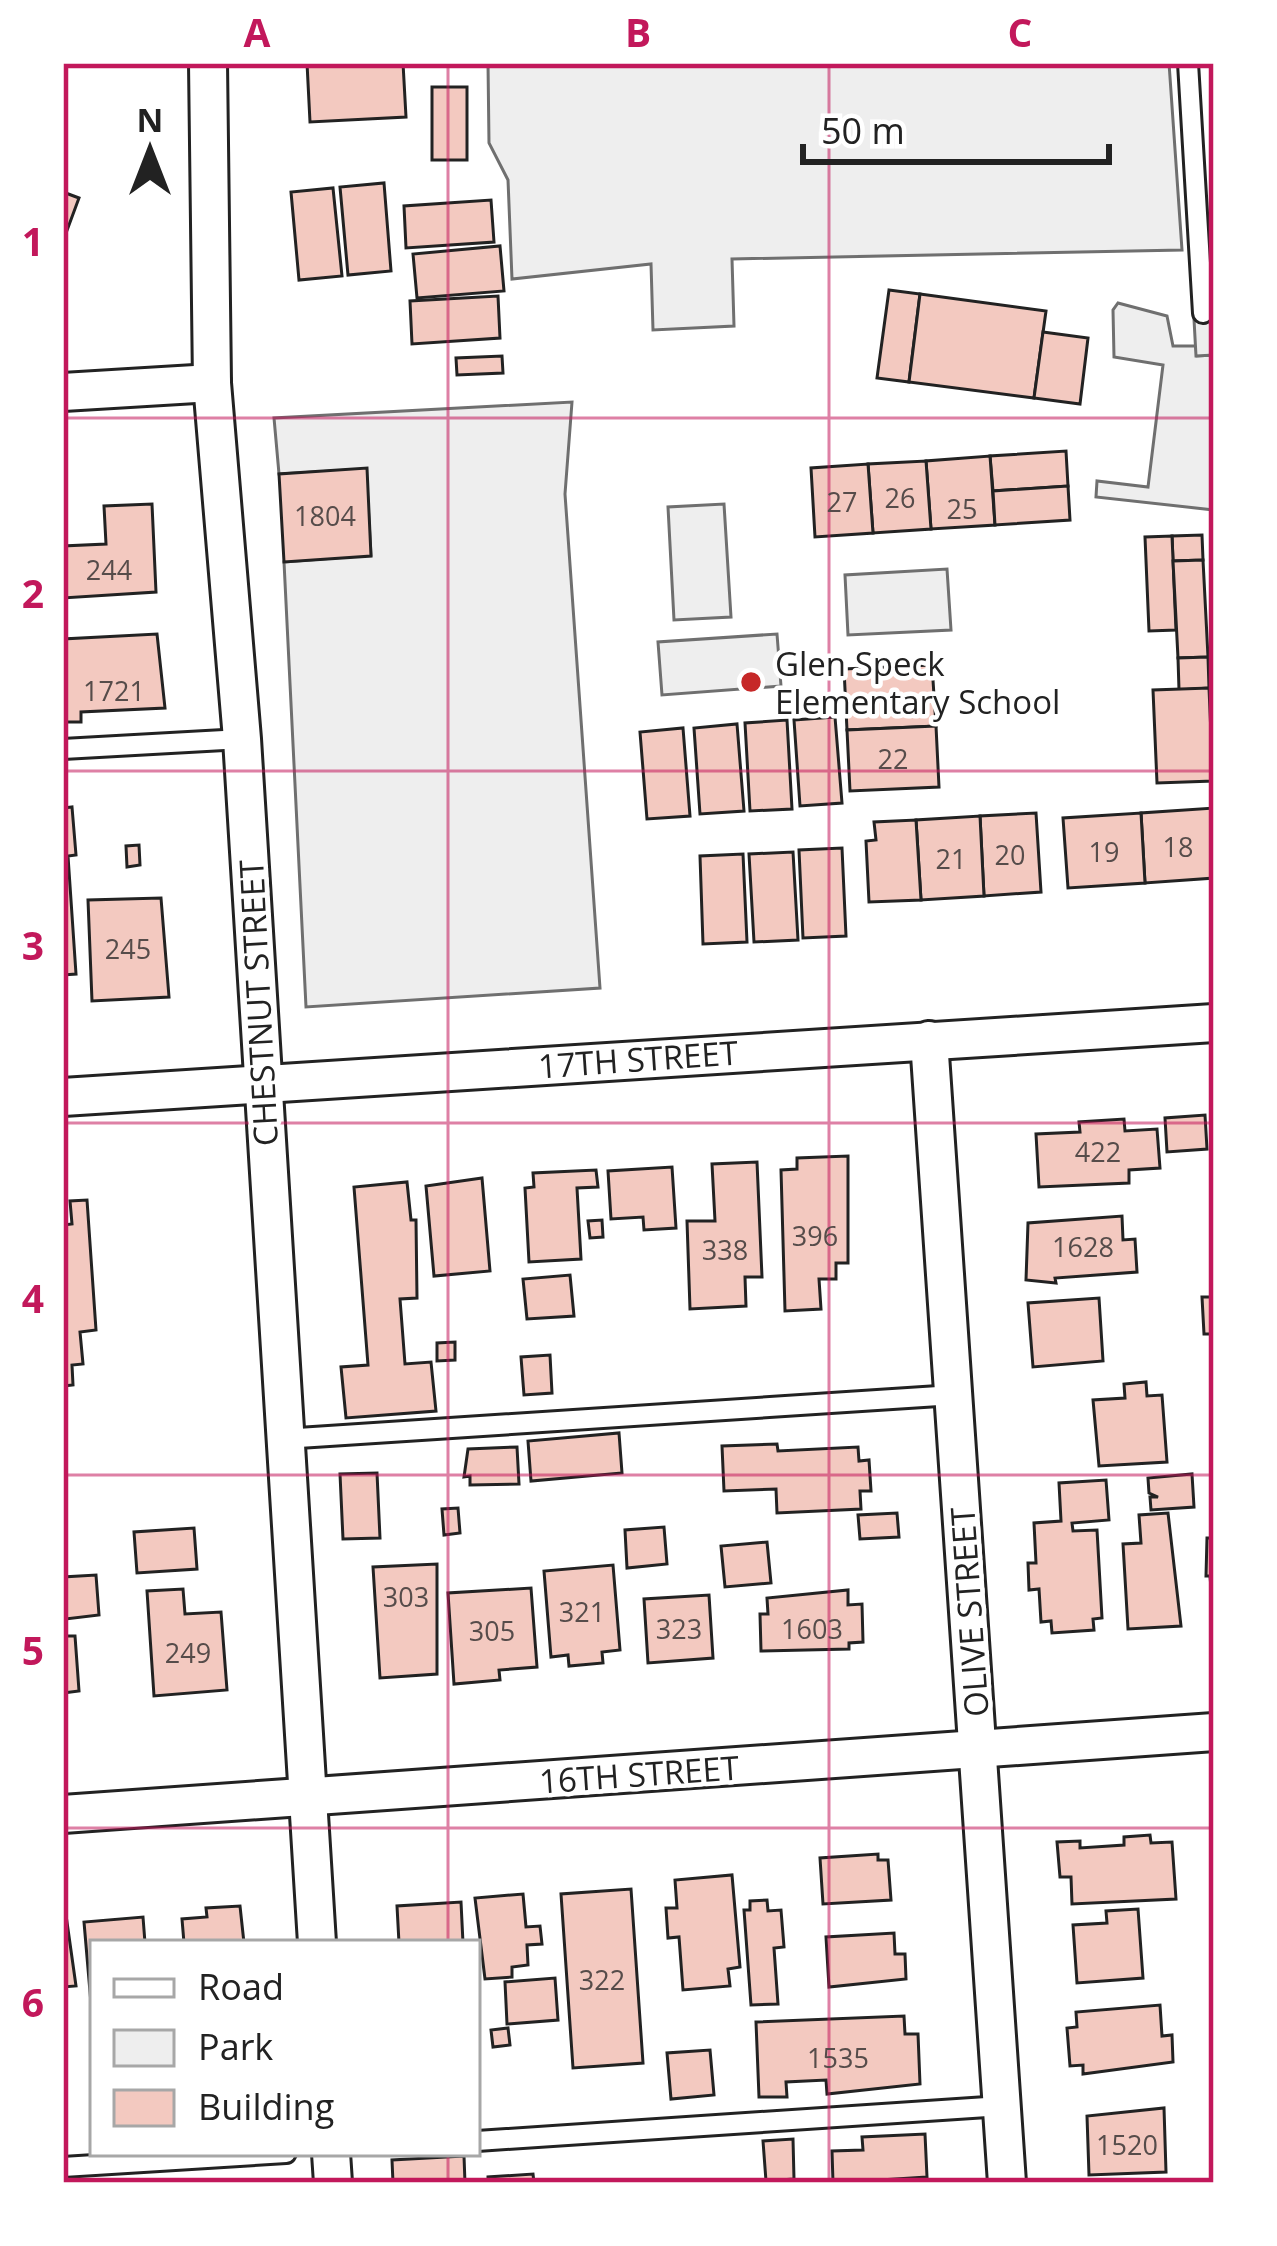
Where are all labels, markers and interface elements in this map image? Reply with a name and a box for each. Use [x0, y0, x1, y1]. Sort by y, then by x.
text: A [244, 5, 271, 58]
text: B [625, 5, 651, 58]
text: C [1008, 5, 1032, 58]
north arrow [90, 90, 210, 210]
scale bar [803, 90, 1109, 164]
text: N [137, 97, 163, 142]
text: 50 m [821, 106, 905, 155]
text: 1 [22, 214, 44, 267]
house number: 26 [885, 479, 915, 516]
house number: 27 [827, 483, 857, 520]
house number: 25 [947, 490, 977, 527]
house number: 1804 [294, 497, 356, 534]
house number: 244 [86, 551, 132, 588]
text: 2 [22, 566, 44, 619]
place label: Glen Speck Elementary School [775, 641, 1060, 724]
marker: Glen Speck Elementary School [738, 669, 764, 695]
house number: 1721 [83, 672, 145, 709]
house number: 22 [878, 740, 908, 777]
house number: 18 [1163, 828, 1193, 865]
house number: 19 [1089, 833, 1119, 870]
house number: 20 [995, 836, 1025, 873]
house number: 21 [936, 840, 966, 877]
street label: CHESTNUT STREET [228, 859, 288, 1147]
text: 3 [22, 918, 44, 971]
house number: 245 [105, 930, 151, 967]
street label: 17TH STREET [537, 1030, 739, 1088]
house number: 422 [1075, 1133, 1121, 1170]
house number: 396 [792, 1217, 838, 1254]
house number: 1628 [1052, 1228, 1114, 1265]
house number: 338 [702, 1231, 748, 1268]
text: 4 [22, 1271, 44, 1324]
street label: OLIVE STREET [939, 1506, 999, 1718]
house number: 303 [383, 1578, 429, 1615]
house number: 321 [559, 1593, 605, 1630]
house number: 323 [656, 1610, 702, 1647]
house number: 1603 [781, 1610, 843, 1647]
house number: 305 [469, 1612, 515, 1649]
text: 5 [22, 1623, 44, 1676]
house number: 249 [165, 1634, 211, 1671]
street label: 16TH STREET [538, 1745, 740, 1803]
legend [90, 1940, 480, 2156]
house number: 322 [579, 1961, 625, 1998]
text: Road [198, 1962, 284, 2011]
text: 6 [22, 1975, 44, 2028]
text: Park [198, 2022, 273, 2071]
house number: 1535 [807, 2039, 869, 2076]
text: Building [198, 2082, 334, 2131]
house number: 1520 [1096, 2126, 1158, 2163]

